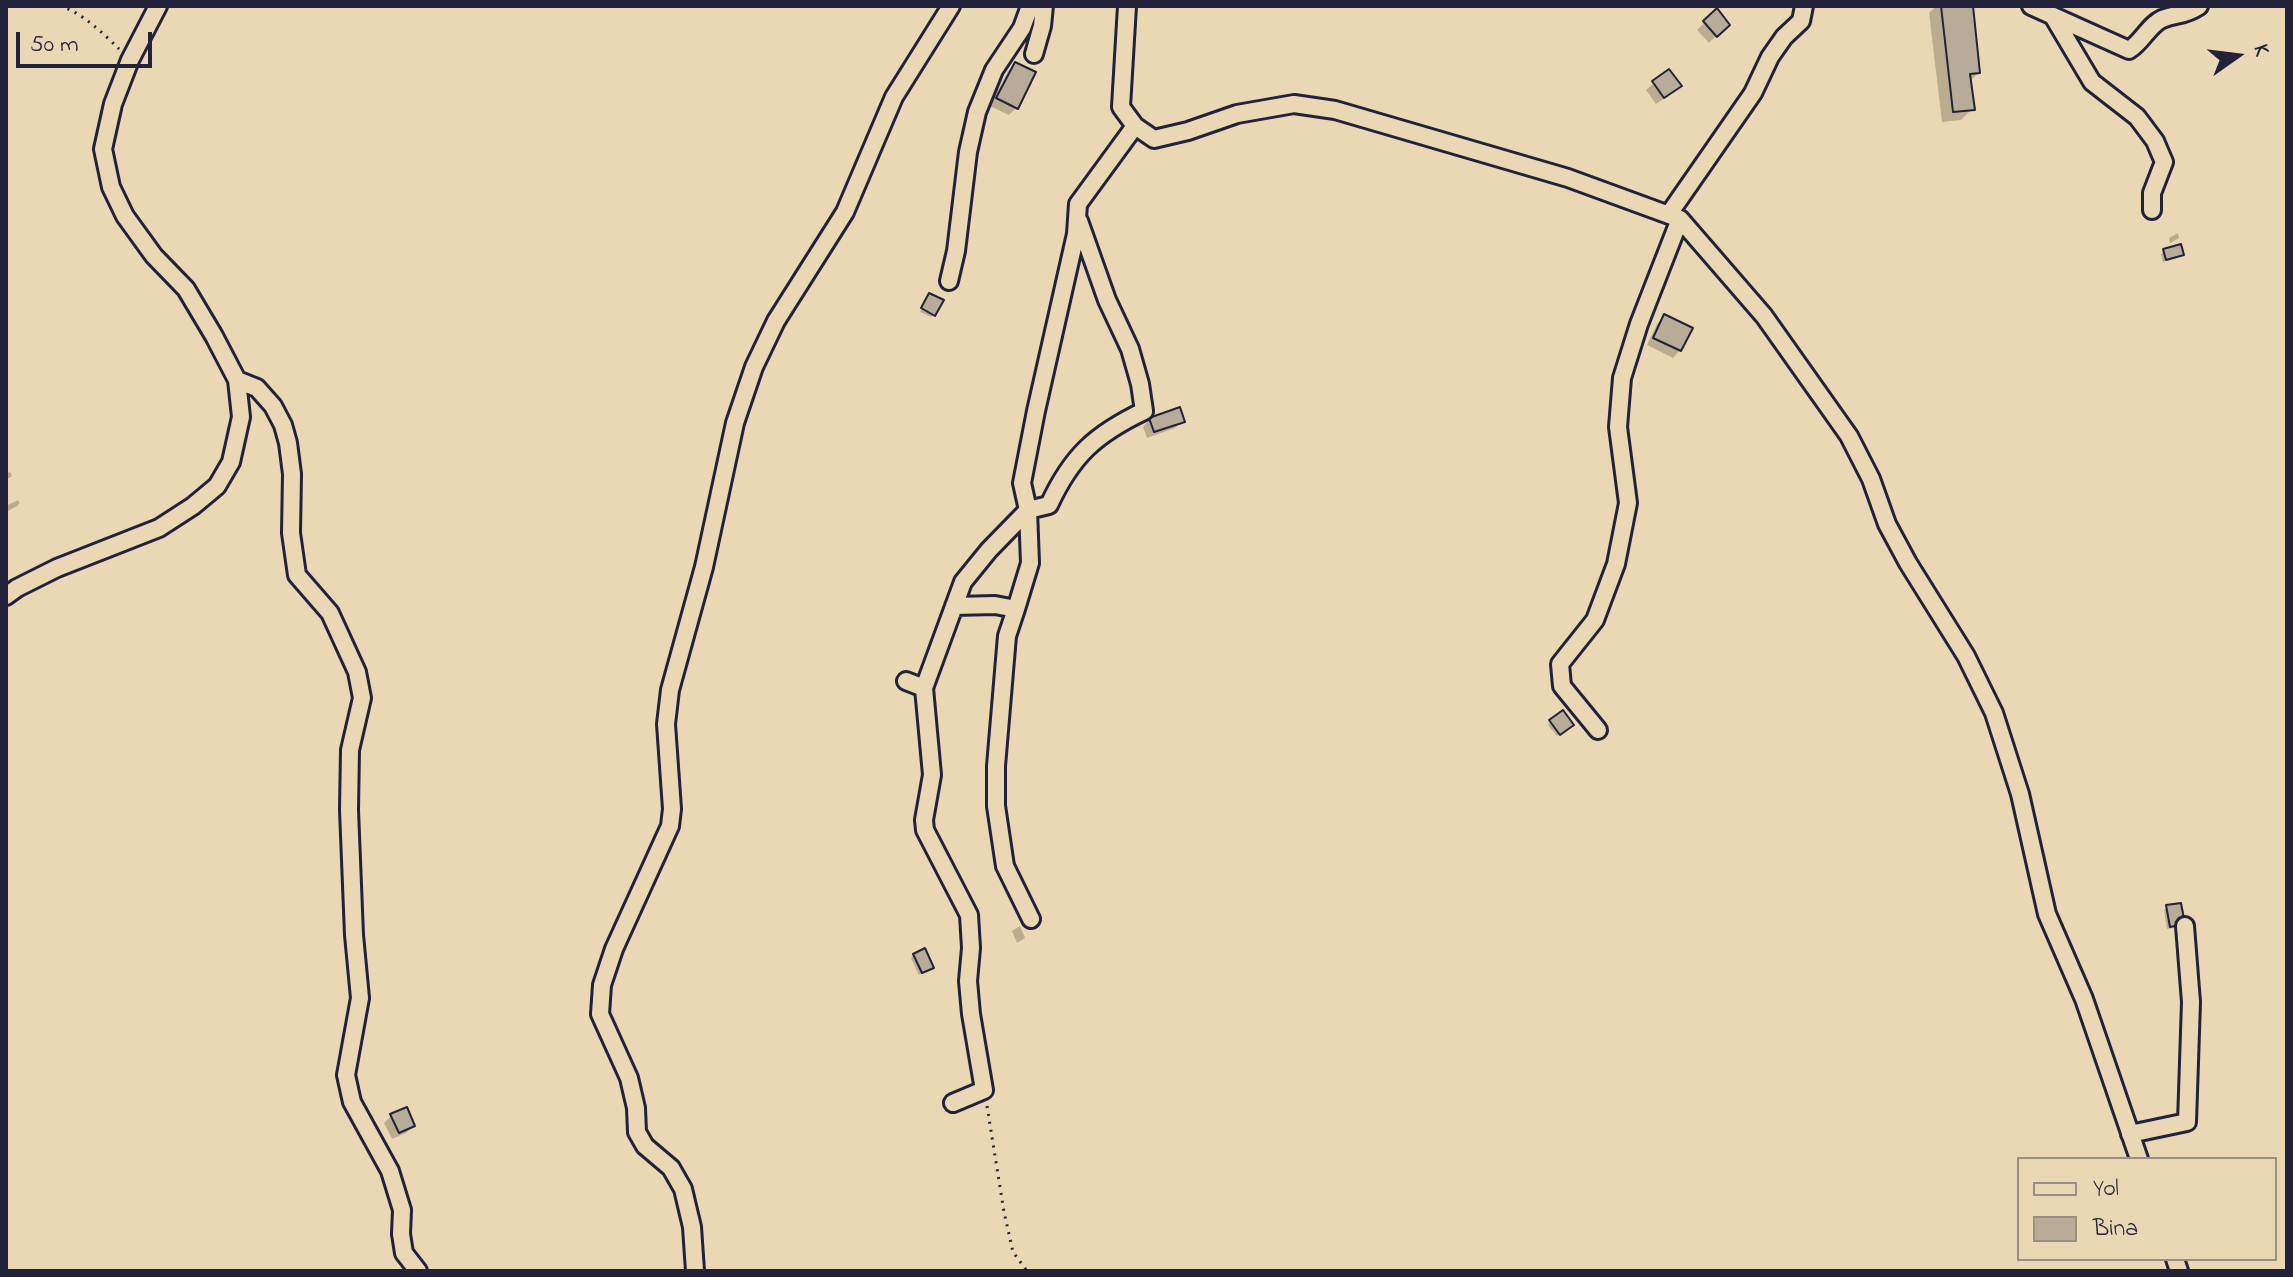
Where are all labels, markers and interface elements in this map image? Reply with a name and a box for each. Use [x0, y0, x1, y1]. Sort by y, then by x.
scale bar [20, 16, 156, 66]
north arrow [2197, 16, 2277, 96]
text: 50 m [30, 28, 79, 63]
text: K [2243, 41, 2277, 59]
legend [2017, 1157, 2277, 1261]
text: Yol [2093, 1172, 2119, 1207]
text: Bina [2093, 1212, 2138, 1247]

